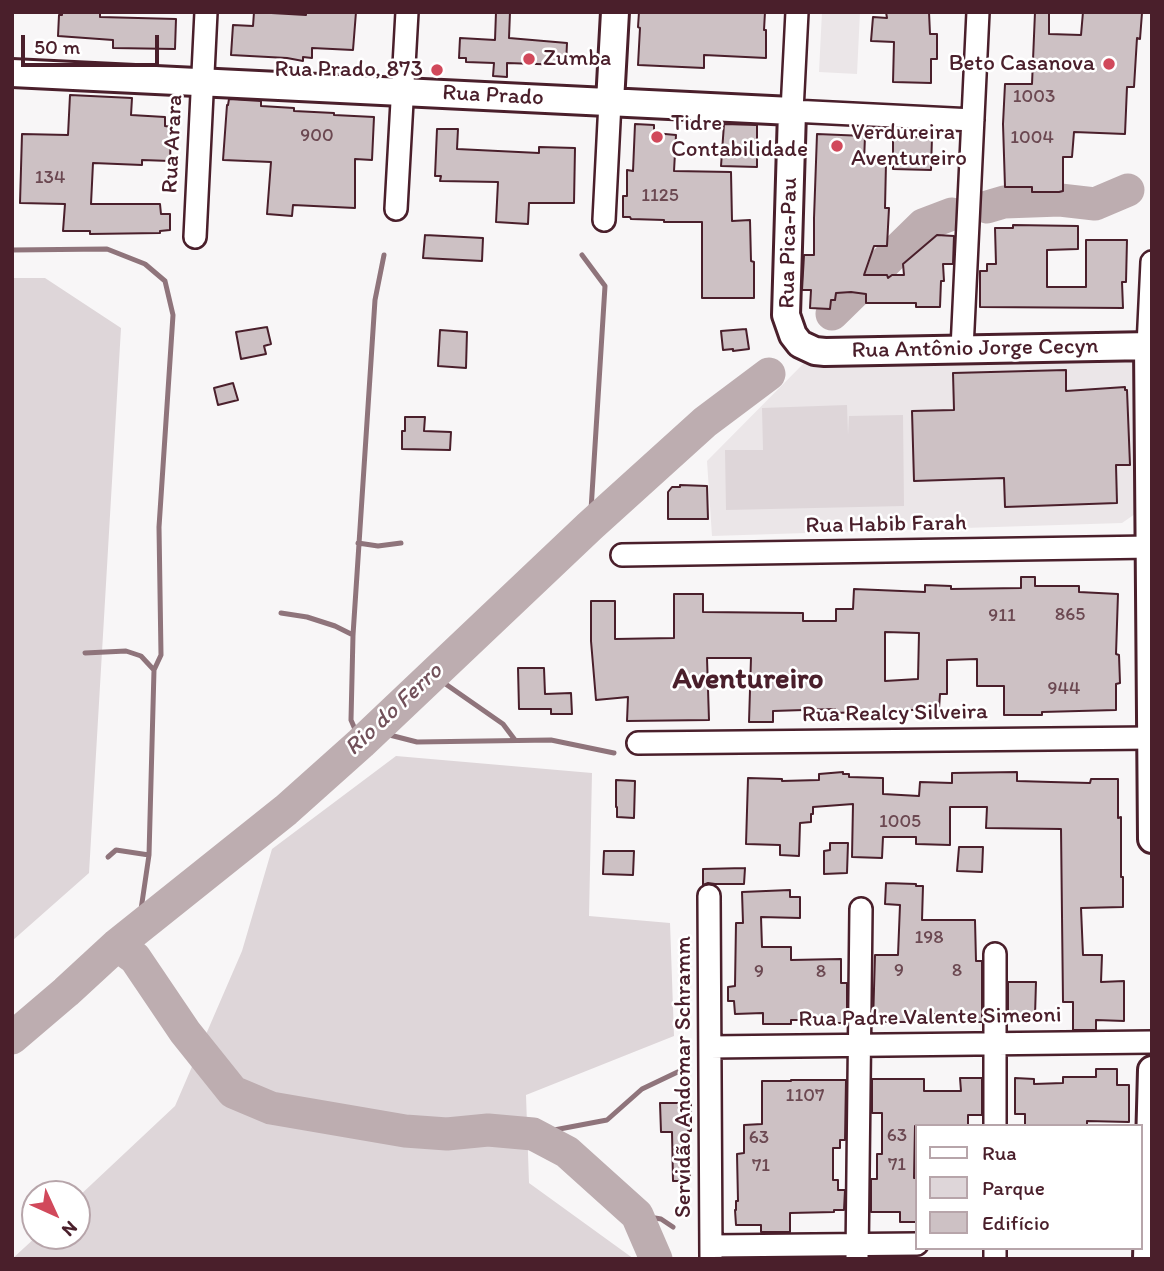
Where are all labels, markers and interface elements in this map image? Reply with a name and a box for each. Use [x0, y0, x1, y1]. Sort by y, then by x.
scale bar [24, 21, 163, 65]
text: 50 m [34, 34, 80, 59]
place label: Zumba [543, 45, 611, 73]
place label: Beto Casanova [949, 50, 1095, 78]
marker: Zumba [521, 51, 537, 67]
place label: Rua Prado, 873 [274, 56, 423, 84]
marker: Beto Casanova [1101, 56, 1117, 72]
marker: Rua Prado, 873 [429, 62, 445, 78]
street label: Rua Prado [442, 80, 544, 112]
house number: 1003 [1013, 86, 1055, 108]
street label: Rua Arara [157, 94, 189, 194]
place label: Tidre Contabilidade [671, 110, 808, 164]
place label: Verdureira Aventureiro [851, 119, 967, 173]
house number: 900 [300, 125, 334, 147]
house number: 1004 [1010, 127, 1054, 149]
marker: Tidre Contabilidade [649, 129, 665, 145]
marker: Verdureira Aventureiro [829, 138, 845, 154]
house number: 134 [35, 167, 65, 189]
street label: Rua Pica-Pau [774, 177, 804, 309]
house number: 1125 [641, 185, 679, 207]
street label: Rua Antônio Jorge Cecyn [851, 333, 1099, 365]
street label: Rua Habib Farah [805, 510, 967, 540]
house number: 865 [1055, 604, 1085, 626]
house number: 911 [988, 605, 1016, 627]
water label: Rio do Ferro [339, 658, 449, 762]
district label: Aventureiro [672, 662, 824, 698]
house number: 944 [1048, 678, 1080, 700]
street label: Rua Realcy Silveira [802, 699, 988, 729]
house number: 1005 [879, 811, 921, 833]
house number: 198 [914, 927, 944, 949]
street label: Servidão Andomar Schramm [670, 936, 698, 1218]
house number: 9 [894, 960, 904, 982]
house number: 8 [952, 960, 962, 982]
house number: 9 [754, 961, 764, 983]
house number: 8 [816, 961, 826, 983]
street label: Rua Padre Valente Simeoni [798, 1002, 1062, 1034]
house number: 1107 [786, 1085, 824, 1107]
legend [916, 1124, 1143, 1250]
house number: 63 [887, 1125, 907, 1147]
house number: 63 [749, 1127, 769, 1149]
text: Rua [982, 1140, 1017, 1165]
house number: 71 [888, 1154, 906, 1176]
house number: 71 [752, 1155, 770, 1177]
text: Parque [982, 1175, 1045, 1200]
north arrow [21, 1180, 91, 1250]
text: Edifício [982, 1210, 1050, 1235]
text: N [57, 1216, 82, 1241]

